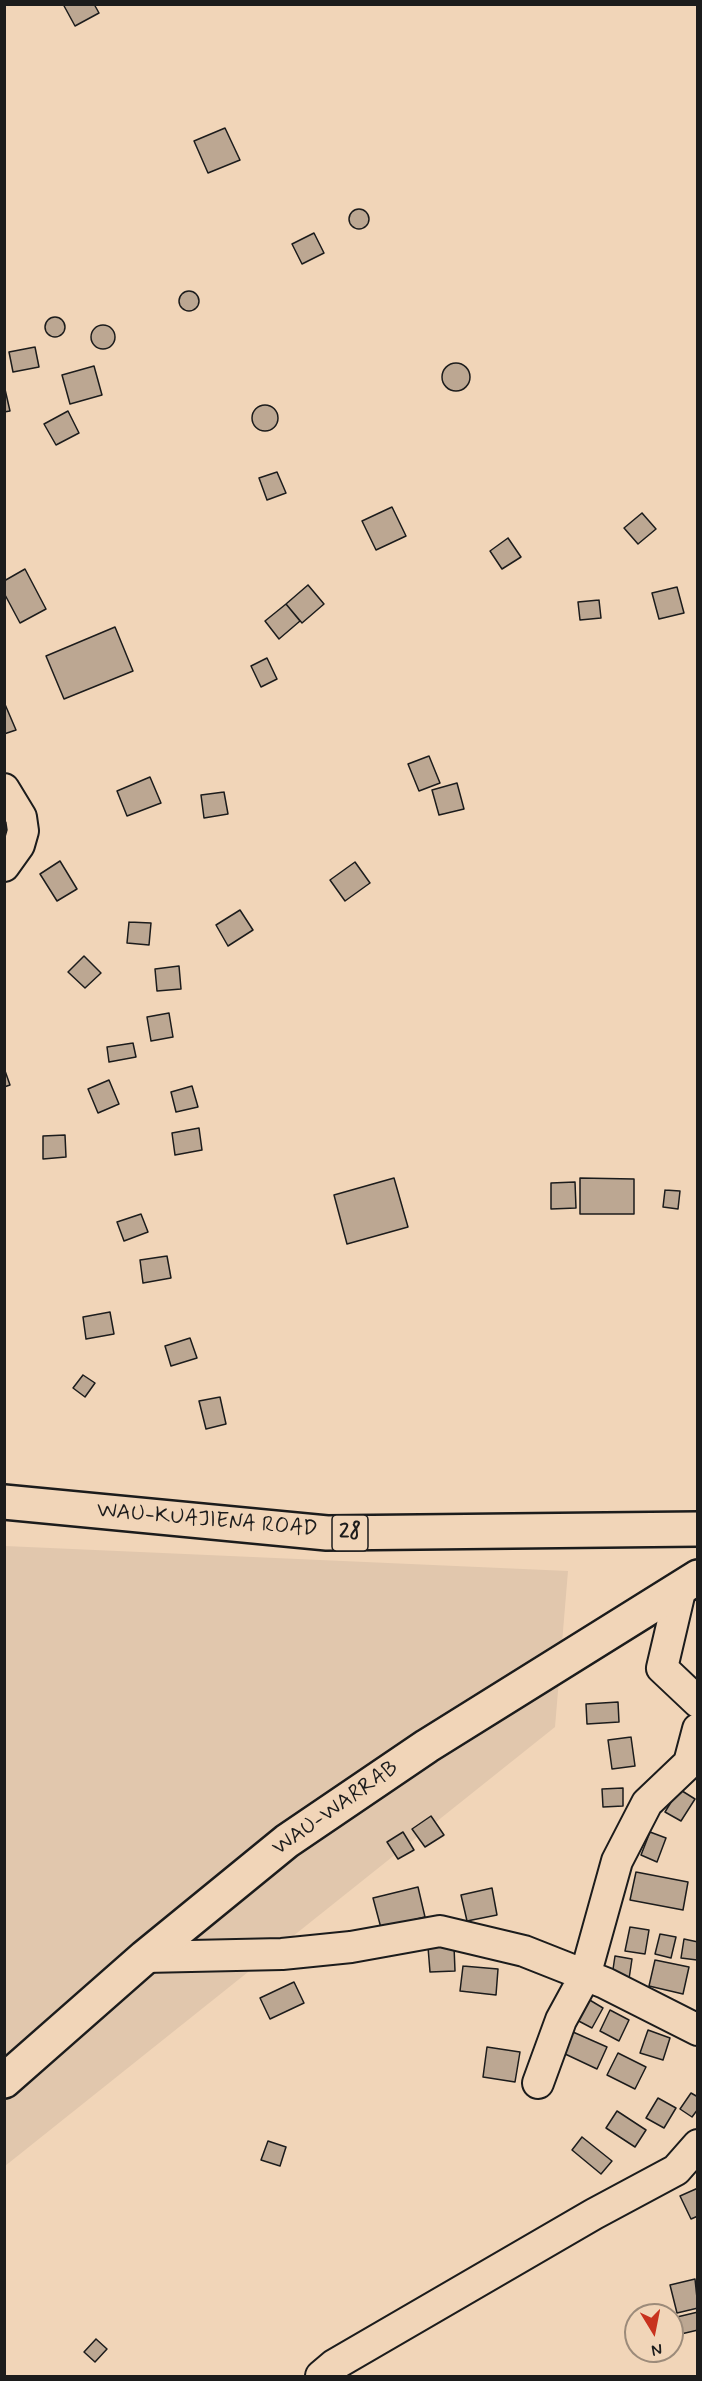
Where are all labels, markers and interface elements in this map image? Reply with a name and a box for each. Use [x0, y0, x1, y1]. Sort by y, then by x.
street label: WAU-KUAJIENA ROAD [95, 1498, 319, 1544]
road number: 28 [332, 1515, 368, 1551]
street label: WAU-WARRAB [268, 1756, 404, 1862]
north arrow [624, 2303, 684, 2363]
text: N [650, 2338, 664, 2361]

